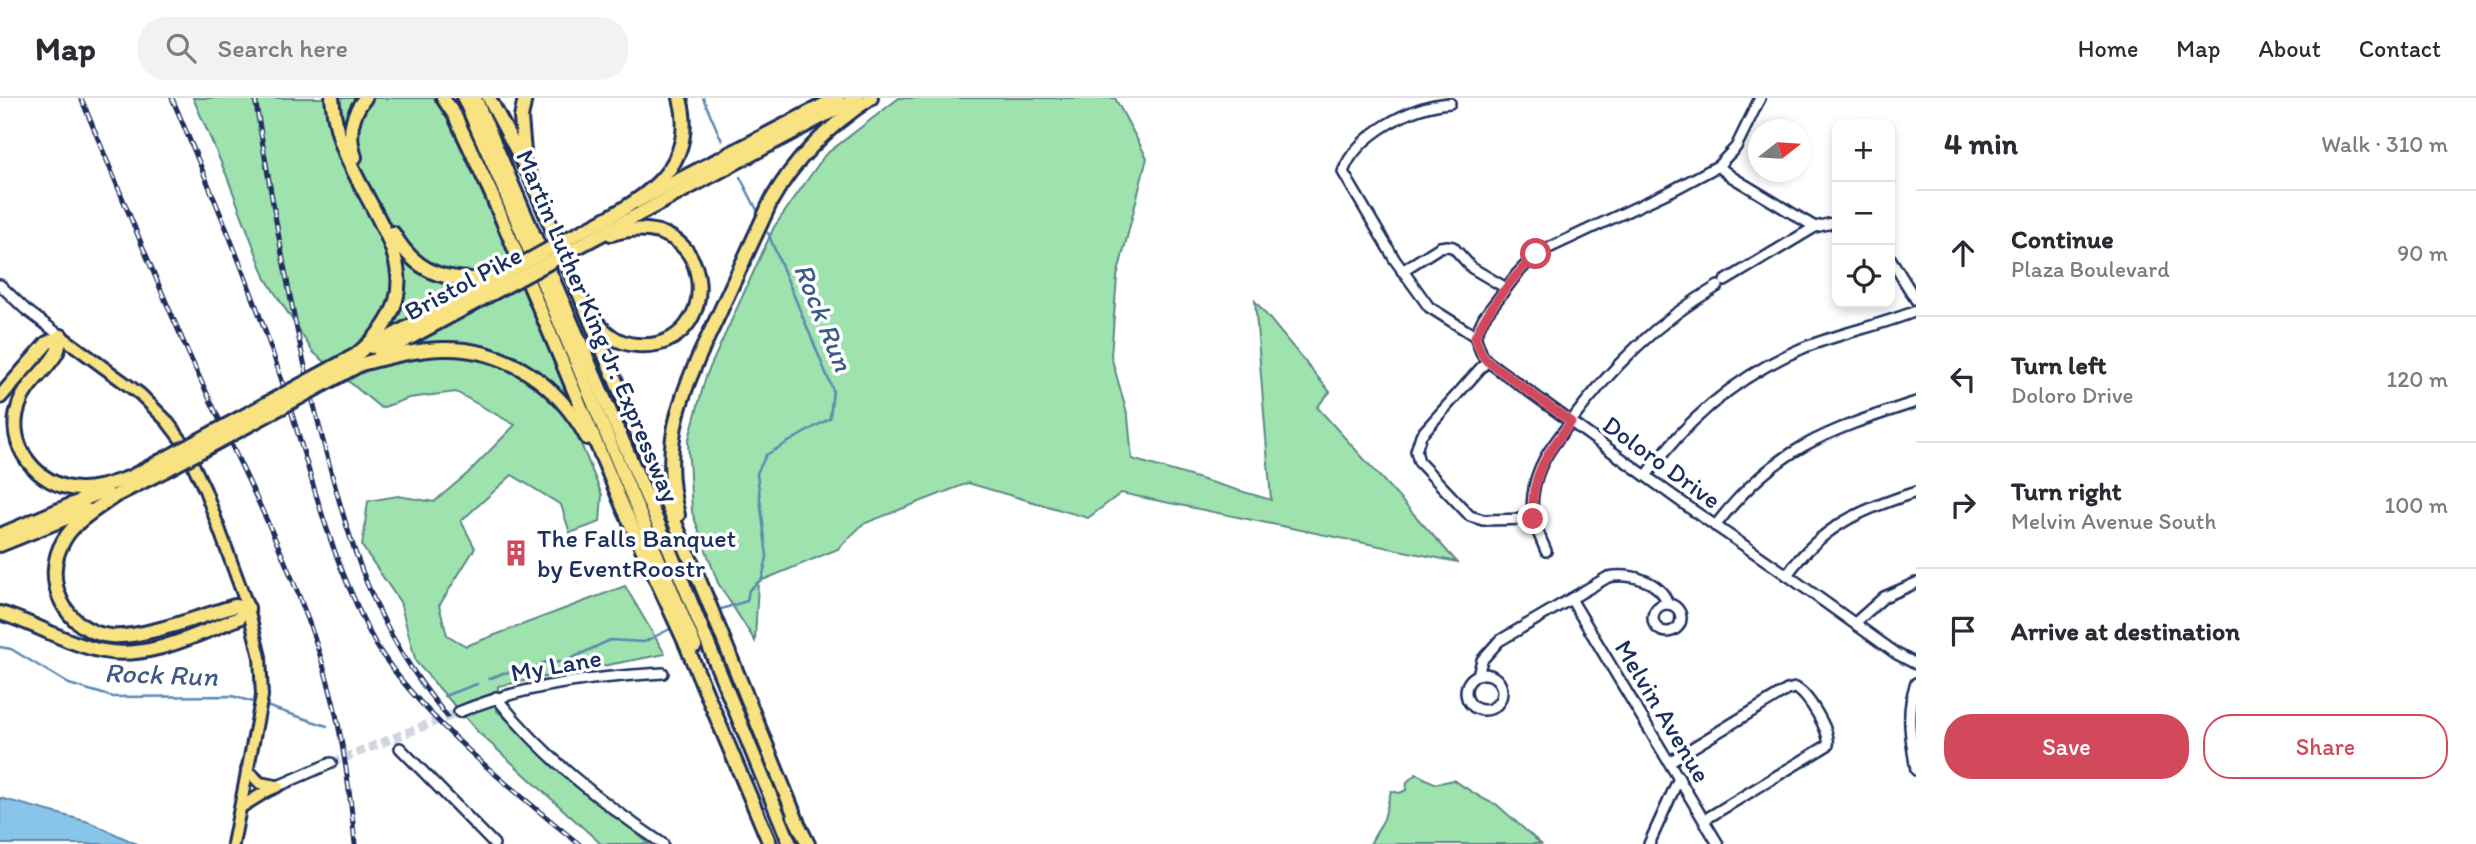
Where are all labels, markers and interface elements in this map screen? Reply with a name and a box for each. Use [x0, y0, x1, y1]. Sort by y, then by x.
search box [138, 17, 628, 80]
text: Map [35, 29, 96, 68]
icon: search [162, 29, 200, 67]
text: Search here [218, 32, 348, 64]
text: Home [2078, 34, 2138, 63]
text: Map [2176, 34, 2220, 63]
text: About [2258, 34, 2321, 63]
text: Contact [2359, 34, 2441, 63]
north arrow [1748, 119, 1811, 182]
map controls [1832, 119, 1895, 308]
button: + [1832, 119, 1895, 182]
text: 4 min [1944, 125, 2018, 162]
text: Walk · 310 m [2321, 130, 2448, 158]
street label: Martin Luther King Jr. Expressway [509, 145, 687, 507]
button: − [1832, 182, 1895, 245]
text: Continue [2011, 223, 2114, 255]
icon: ahead [1944, 234, 1982, 272]
route start [1520, 238, 1551, 269]
street label: Bristol Pike [399, 239, 527, 327]
text: 90 m [2397, 239, 2448, 267]
button: locate [1832, 245, 1895, 308]
text: Plaza Boulevard [2011, 255, 2170, 283]
water label: Rock Run [787, 258, 861, 377]
text: Turn left [2011, 349, 2107, 381]
icon: left [1944, 360, 1982, 398]
text: 120 m [2387, 365, 2448, 393]
text: Doloro Drive [2011, 381, 2134, 409]
street label: Doloro Drive [1597, 408, 1727, 516]
text: Turn right [2011, 475, 2122, 507]
icon: right [1944, 486, 1982, 524]
text: 100 m [2384, 491, 2448, 519]
route end [1517, 503, 1548, 534]
text: Melvin Avenue South [2011, 507, 2216, 535]
place label: The Falls Banquet by EventRoostr [537, 522, 737, 584]
building icon: The Falls Banquet by EventRoostr [501, 538, 531, 568]
icon: arrive [1944, 612, 1982, 650]
text: Arrive at destination [2011, 615, 2240, 647]
street label: Melvin Avenue [1608, 634, 1718, 788]
street label: My Lane [508, 641, 604, 689]
water label: Rock Run [104, 655, 219, 693]
button: Save [1944, 714, 2189, 779]
button: Share [2203, 714, 2448, 779]

